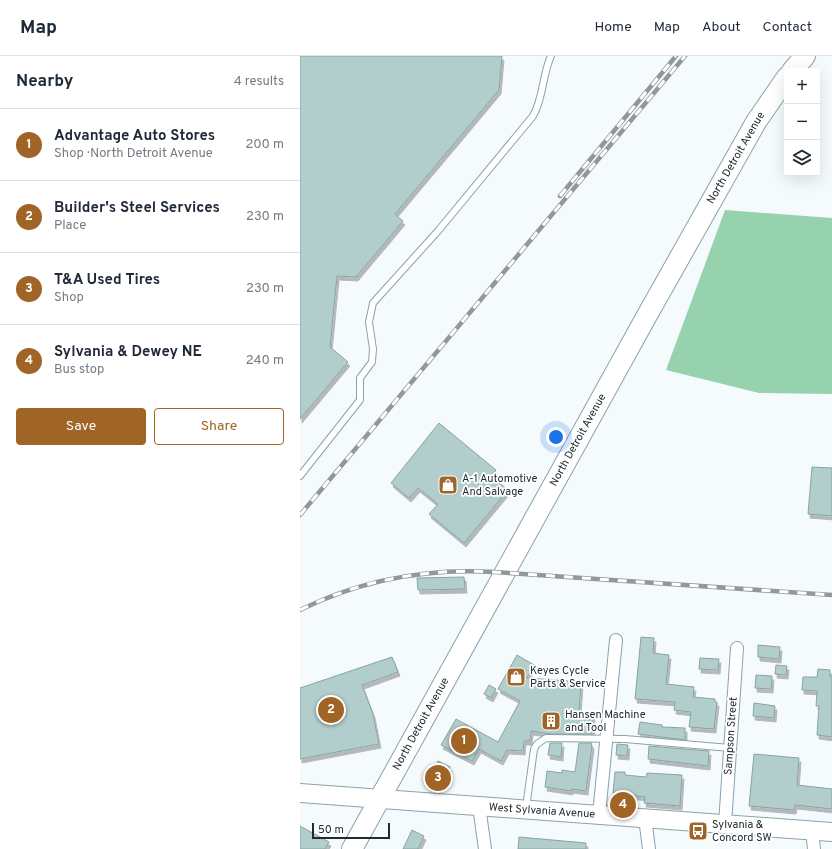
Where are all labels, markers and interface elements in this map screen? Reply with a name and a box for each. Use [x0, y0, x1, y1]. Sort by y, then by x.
text: Map [20, 16, 57, 40]
text: Home [595, 19, 632, 36]
text: Map [654, 19, 680, 36]
text: About [702, 19, 741, 36]
text: Contact [763, 19, 812, 36]
map controls [784, 68, 820, 176]
button: + [784, 68, 820, 104]
text: Nearby [16, 71, 73, 93]
text: 4 results [234, 74, 284, 90]
button: − [784, 104, 820, 140]
street label: North Detroit Avenue [704, 109, 768, 207]
text: Advantage Auto Stores [54, 127, 215, 146]
text: 1 [26, 137, 32, 153]
text: 200 m [245, 137, 284, 153]
button: layers [784, 140, 820, 176]
text: Shop · North Detroit Avenue [54, 146, 213, 162]
text: Builder's Steel Services [54, 199, 220, 218]
text: 2 [25, 209, 33, 225]
text: 230 m [246, 209, 284, 225]
text: Place [54, 218, 86, 234]
text: T&A Used Tires [54, 271, 160, 290]
text: 3 [25, 281, 33, 297]
text: 230 m [246, 281, 284, 297]
text: Shop [54, 290, 84, 306]
text: Sylvania & Dewey NE [54, 343, 202, 362]
text: 4 [25, 353, 33, 369]
text: 240 m [246, 353, 284, 369]
text: Bus stop [54, 362, 104, 378]
street label: North Detroit Avenue [547, 391, 609, 489]
button: Save [16, 408, 146, 445]
button: Share [154, 408, 284, 445]
your location [546, 427, 566, 447]
place label: A-1 Automotive And Salvage [462, 472, 537, 499]
shop icon: A-1 Automotive And Salvage [437, 474, 459, 496]
place label: Keyes Cycle Parts & Service [530, 664, 606, 691]
shop icon: Keyes Cycle Parts & Service [505, 666, 527, 688]
street label: North Detroit Avenue [390, 675, 452, 773]
pin: 2 [318, 695, 344, 725]
street label: Sampson Street [721, 696, 741, 776]
place label: Hansen Machine and Tool [565, 708, 646, 735]
building icon: Hansen Machine and Tool [540, 710, 562, 732]
pin: 1 [451, 726, 477, 756]
pin: 3 [425, 763, 451, 793]
pin: 4 [610, 790, 636, 820]
street label: West Sylvania Avenue [488, 800, 596, 822]
place label: Sylvania & Concord SW [712, 818, 772, 845]
bus stop icon: Sylvania & Concord SW [687, 820, 709, 842]
scale bar [312, 821, 390, 840]
text: 50 m [318, 823, 344, 837]

